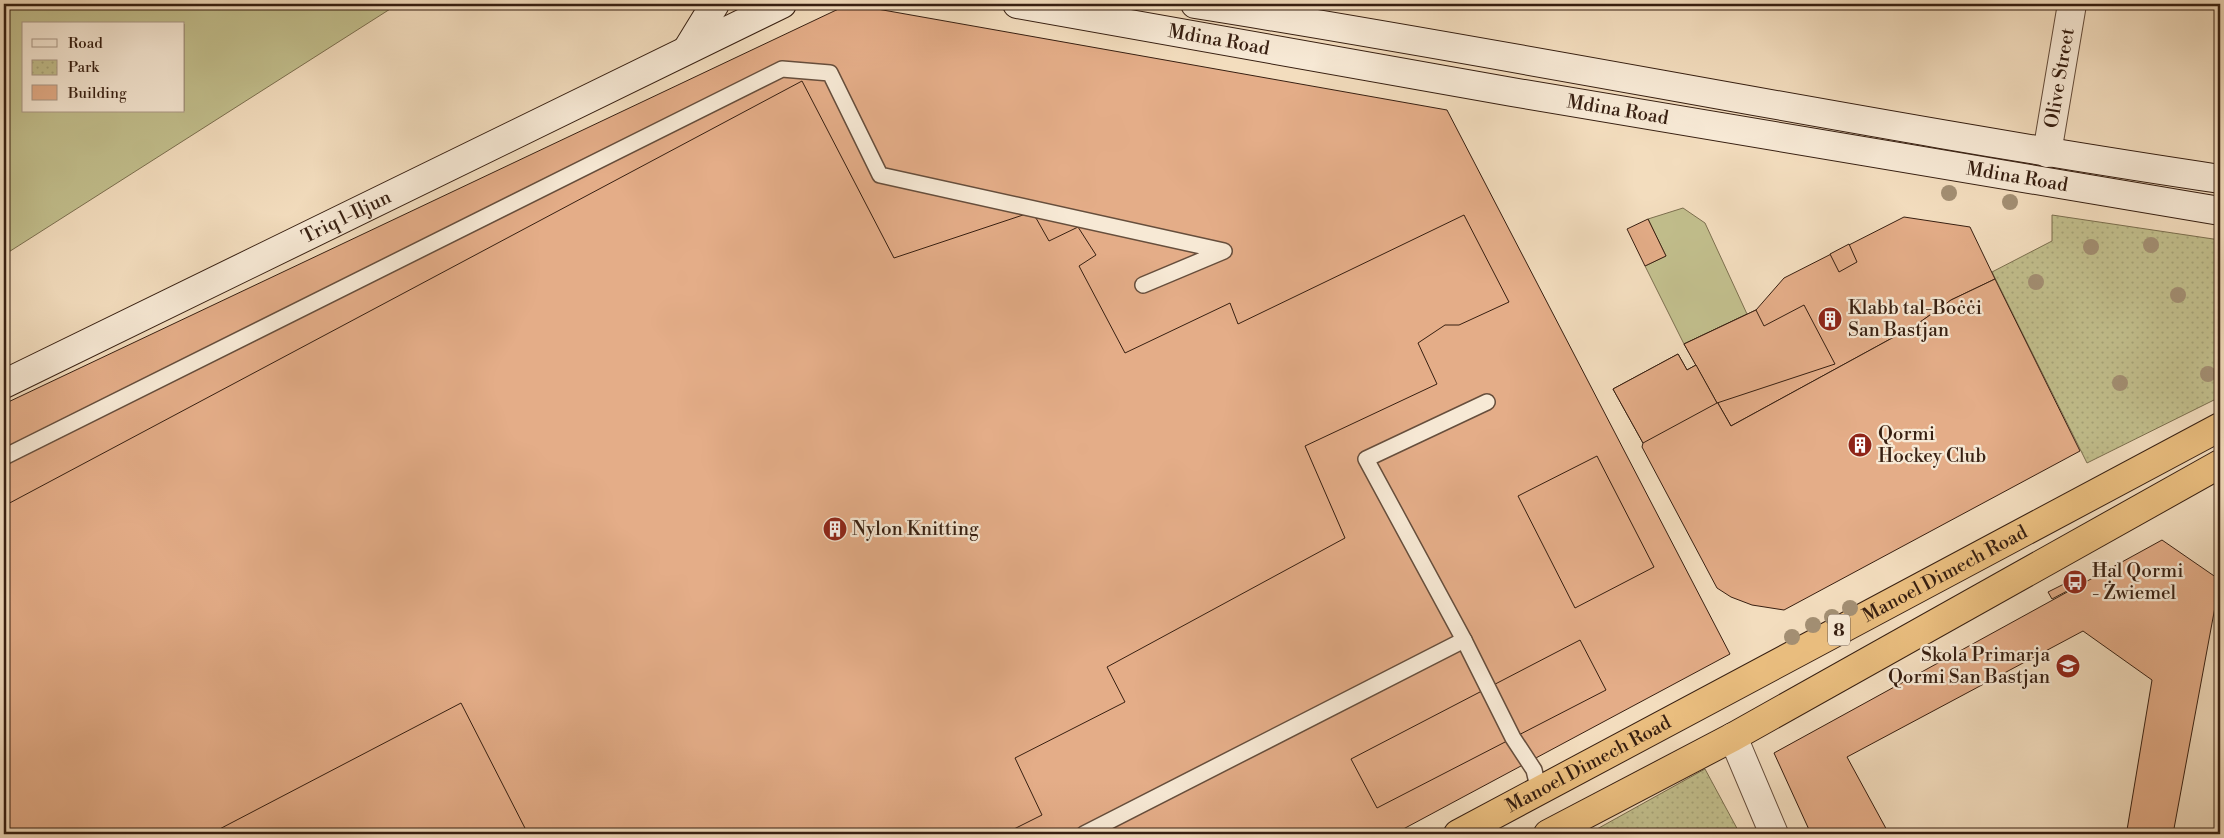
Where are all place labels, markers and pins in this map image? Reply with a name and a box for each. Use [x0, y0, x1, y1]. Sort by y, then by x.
place label: Klabb tal-Boċċi San Bastjan [1848, 296, 1982, 342]
building icon: Klabb tal-Boċċi San Bastjan [1817, 306, 1843, 332]
place label: Qormi Hockey Club [1878, 422, 1986, 468]
building icon: Qormi Hockey Club [1847, 432, 1873, 458]
building icon: Nylon Knitting [822, 516, 848, 542]
place label: Nylon Knitting [852, 517, 979, 541]
place label: Ħal Qormi - Żwiemel [2092, 559, 2183, 605]
bus stop icon: Ħal Qormi - Żwiemel [2062, 569, 2088, 595]
place label: Skola Primarja Qormi San Bastjan [1888, 643, 2050, 689]
school or university icon: Skola Primarja Qormi San Bastjan [2055, 653, 2081, 679]

